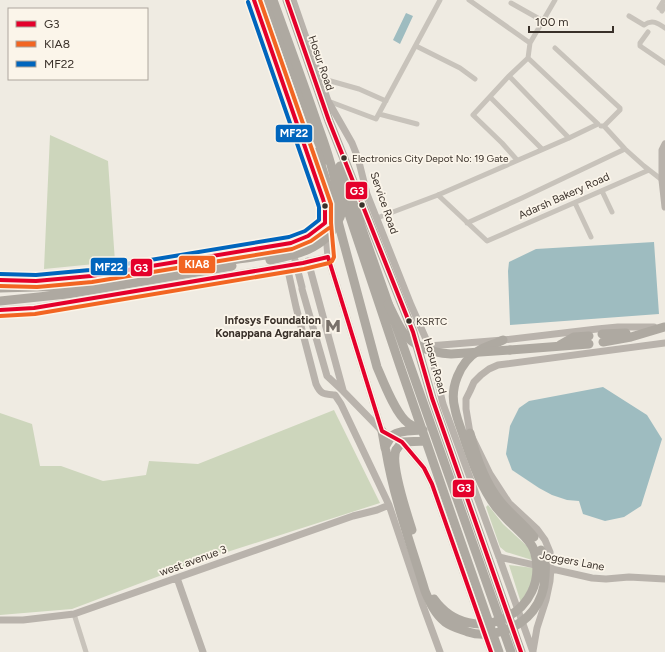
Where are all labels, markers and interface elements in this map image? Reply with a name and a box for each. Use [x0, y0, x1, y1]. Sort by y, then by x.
legend [8, 8, 148, 80]
scale bar [529, 8, 613, 34]
text: 100 m [535, 15, 569, 29]
text: G3 [44, 17, 60, 31]
street label: Hosur Road [305, 34, 337, 92]
text: KIA8 [44, 37, 70, 51]
text: MF22 [44, 57, 74, 71]
line badge: MF22 [275, 124, 313, 143]
text: MF22 [280, 127, 308, 140]
place label: Electronics City Depot No: 19 Gate [352, 152, 509, 165]
marker: Electronics City Depot No: 19 Gate [339, 153, 349, 163]
street label: Service Road [367, 170, 401, 236]
street label: Adarsh Bakery Road [516, 170, 612, 222]
line badge: G3 [345, 181, 368, 200]
text: G3 [350, 185, 364, 198]
unlabelled marker [357, 200, 367, 210]
unlabelled marker [320, 201, 330, 211]
line badge: KIA8 [178, 255, 216, 274]
line badge: MF22 [90, 257, 128, 276]
line badge: G3 [130, 258, 153, 277]
text: KIA8 [184, 258, 210, 271]
text: MF22 [95, 261, 123, 274]
text: G3 [134, 262, 148, 275]
place label: Infosys Foundation Konappana Agrahara [215, 314, 321, 340]
place label: KSRTC [416, 315, 447, 328]
marker: KSRTC [404, 316, 414, 326]
metro station icon: Infosys Foundation Konappana Agrahara [324, 317, 342, 335]
street label: Hosur Road [421, 336, 449, 396]
line badge: G3 [452, 479, 475, 498]
text: G3 [457, 482, 471, 495]
street label: west avenue 3 [158, 543, 228, 579]
street label: Joggers Lane [538, 548, 606, 574]

